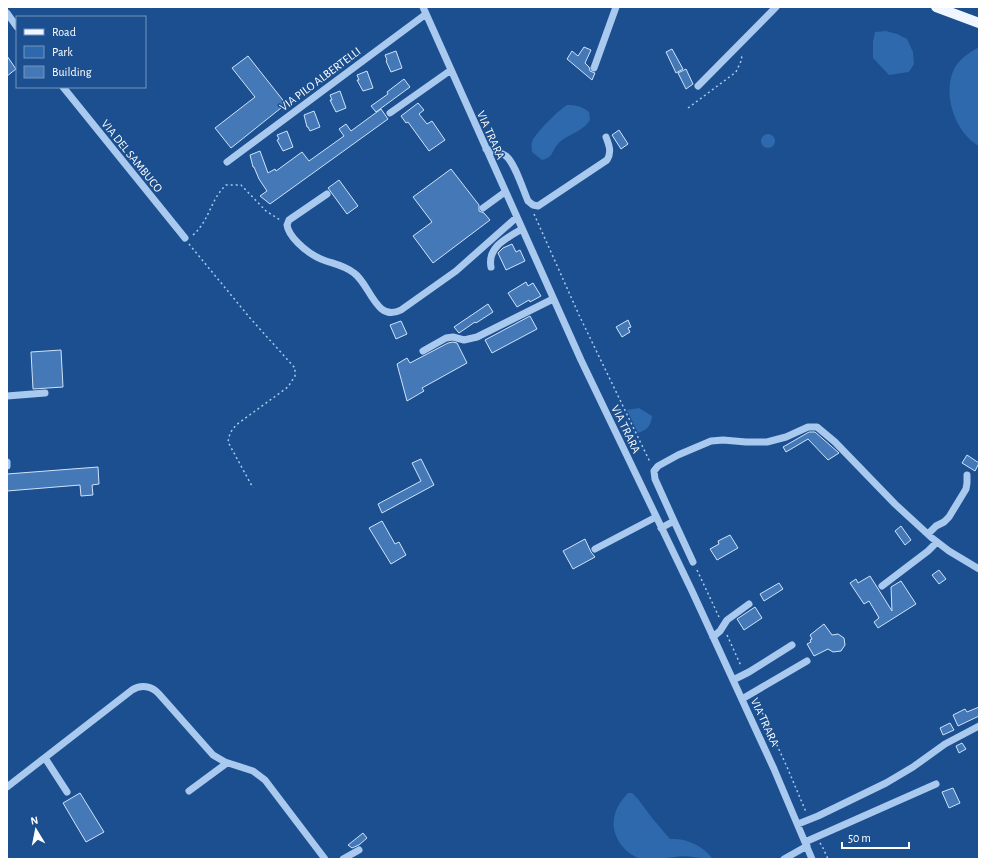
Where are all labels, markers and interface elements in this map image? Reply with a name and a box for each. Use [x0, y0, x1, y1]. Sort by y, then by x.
legend [16, 16, 146, 88]
text: Road [52, 26, 76, 38]
street label: VIA PILO ALBERTELLI [277, 45, 363, 113]
text: Park [52, 46, 73, 58]
text: Building [52, 66, 92, 78]
street label: VIA TRARA [475, 109, 507, 161]
street label: VIA DEL SAMBUCO [99, 118, 165, 195]
street label: VIA TRARA [609, 403, 643, 455]
street label: VIA TRARA [749, 696, 781, 748]
north arrow [16, 810, 56, 850]
text: N [30, 815, 39, 827]
scale bar [842, 824, 909, 850]
text: 50 m [848, 832, 871, 844]

